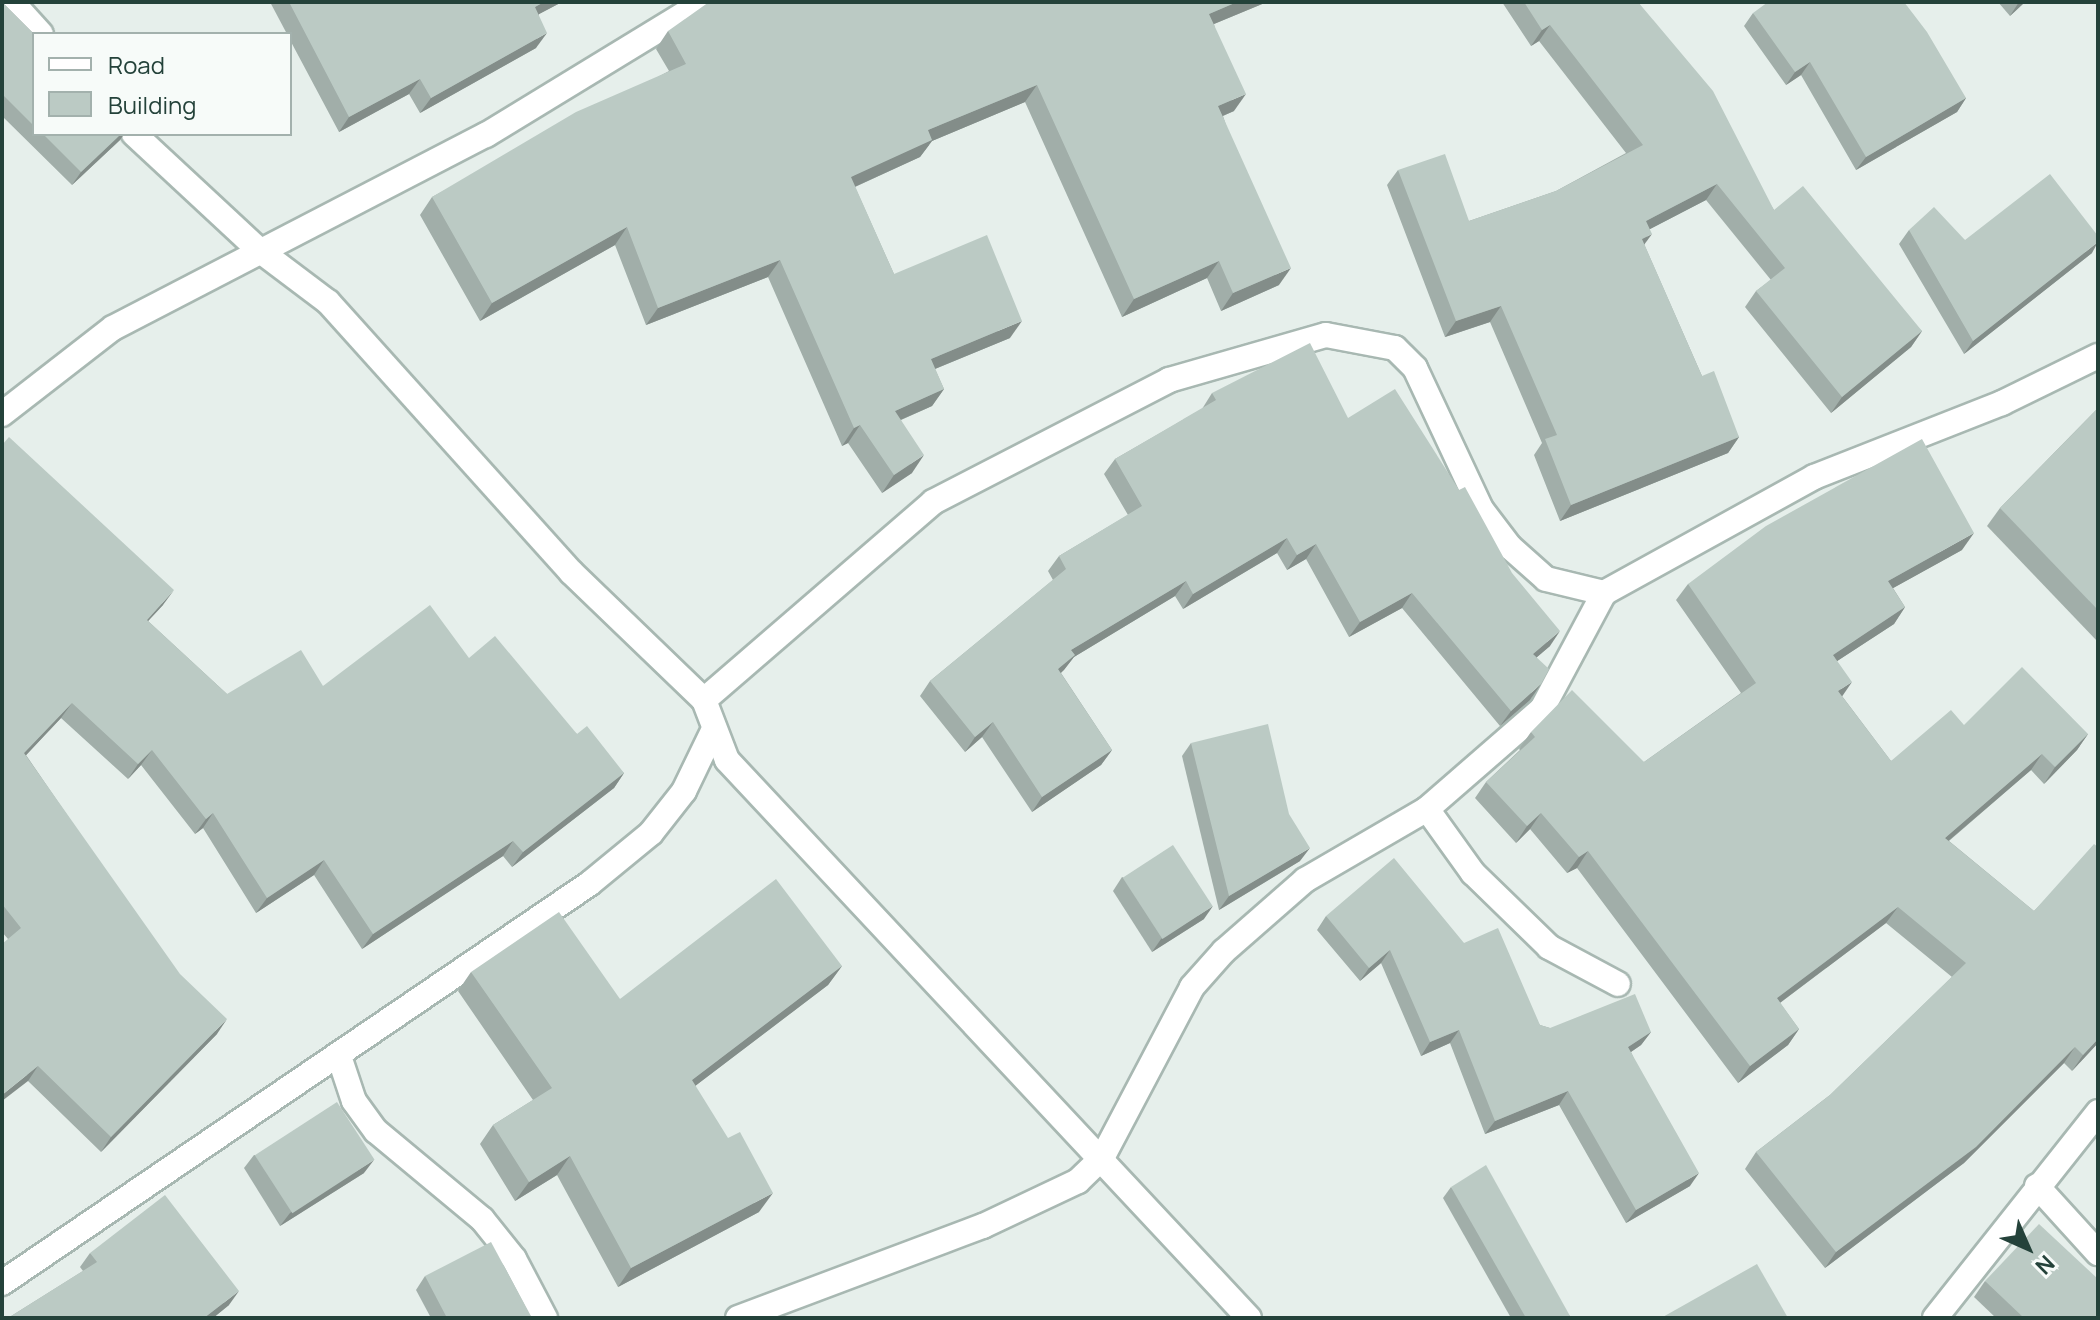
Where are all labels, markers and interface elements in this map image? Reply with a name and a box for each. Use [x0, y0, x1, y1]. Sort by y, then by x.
legend [32, 32, 292, 136]
text: Road [108, 48, 165, 81]
text: Building [108, 88, 196, 121]
north arrow [1988, 1208, 2068, 1288]
text: N [2029, 1249, 2061, 1281]

